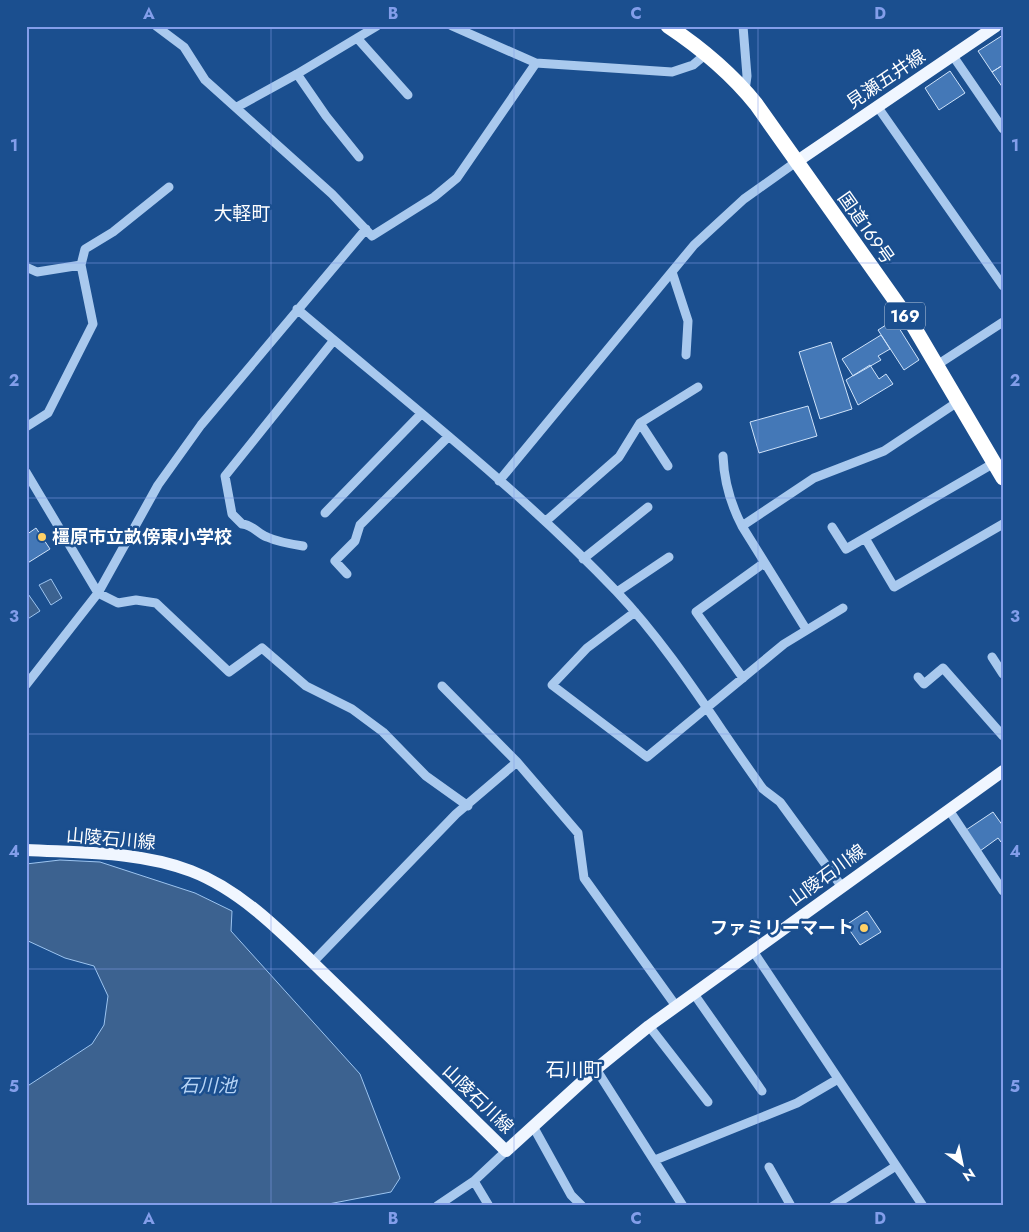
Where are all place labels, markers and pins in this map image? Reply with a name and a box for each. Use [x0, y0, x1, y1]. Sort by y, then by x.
place label: 橿原市立畝傍東小学校 [52, 524, 232, 550]
marker: 橿原市立畝傍東小学校 [36, 531, 48, 543]
place label: ファミリーマート [710, 915, 854, 941]
marker: ファミリーマート [858, 922, 870, 934]

